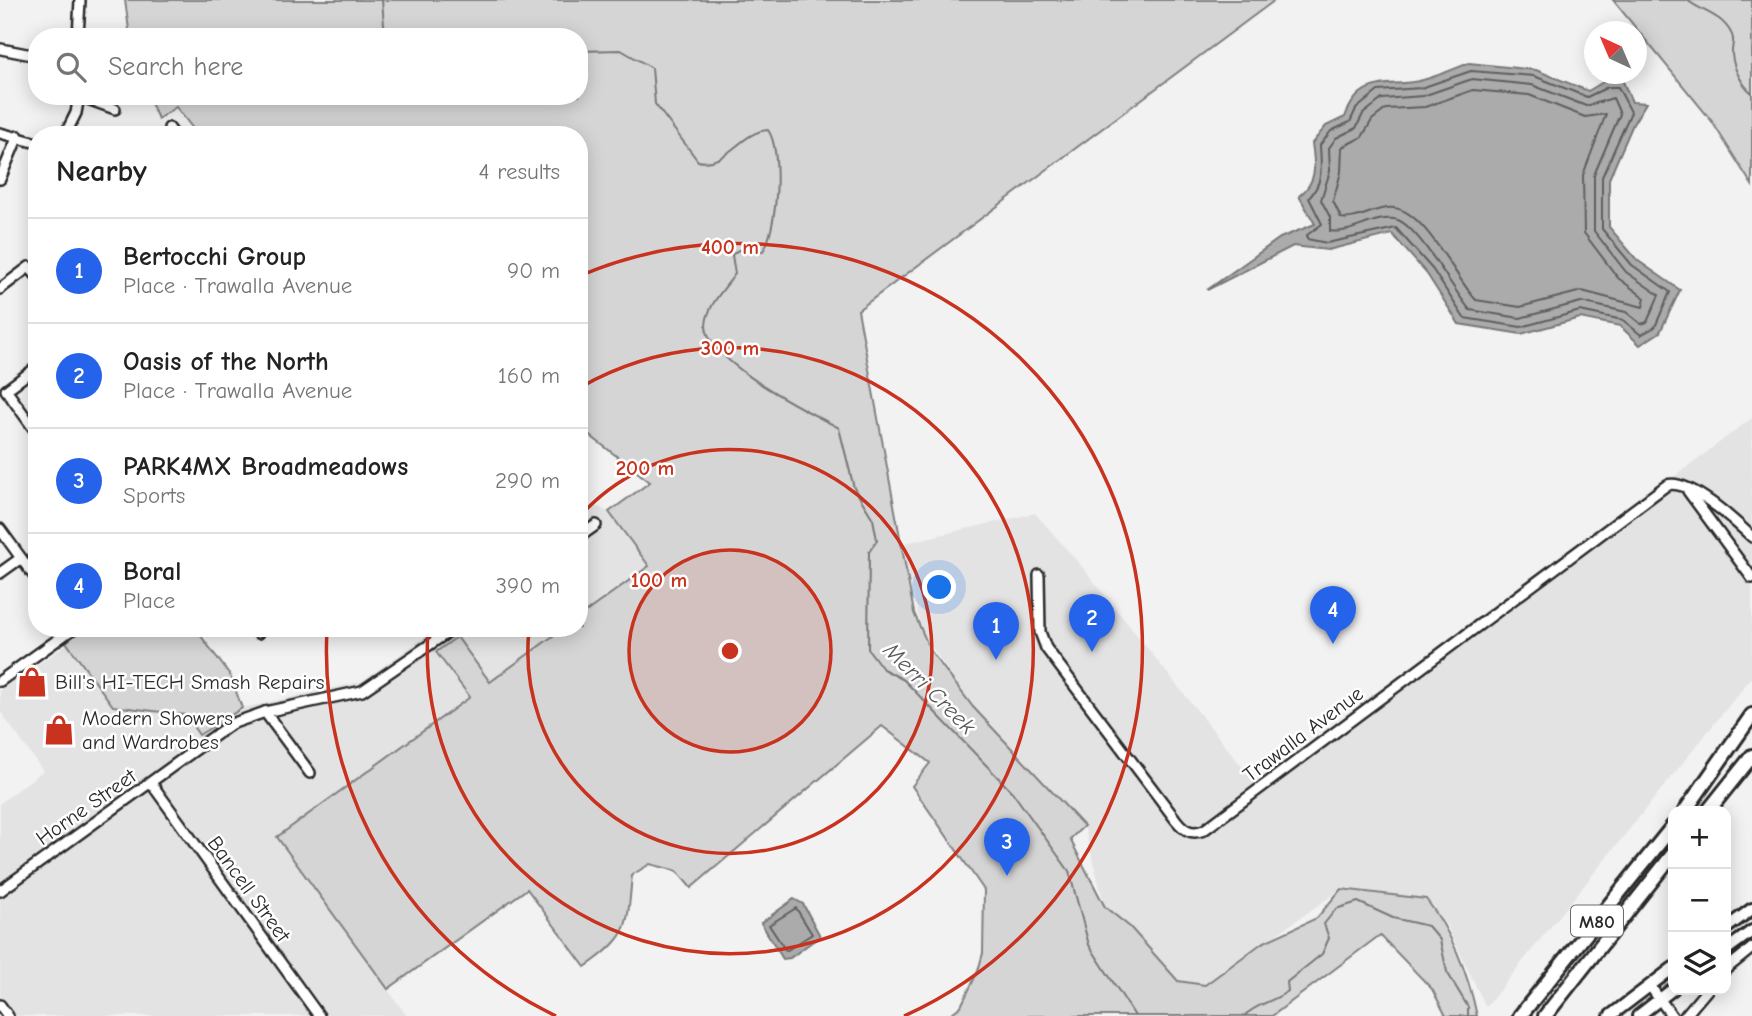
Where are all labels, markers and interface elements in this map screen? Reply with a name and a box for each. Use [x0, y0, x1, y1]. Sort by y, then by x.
north arrow [1584, 21, 1647, 84]
search box [28, 28, 588, 105]
icon: search [52, 48, 90, 86]
text: Search here [108, 52, 243, 82]
text: Nearby [56, 154, 147, 189]
text: 4 results [478, 158, 560, 185]
text: 400 m [701, 235, 759, 259]
text: Bertocchi Group [123, 242, 306, 272]
text: 1 [74, 257, 84, 284]
text: 90 m [507, 257, 560, 284]
text: Place · Trawalla Avenue [123, 272, 352, 299]
text: 300 m [701, 336, 759, 360]
text: Oasis of the North [123, 347, 329, 377]
text: 2 [73, 362, 85, 389]
text: 160 m [498, 362, 560, 389]
text: Place · Trawalla Avenue [123, 377, 352, 404]
text: PARK4MX Broadmeadows [123, 452, 408, 482]
text: 200 m [616, 456, 674, 480]
text: 3 [73, 467, 85, 494]
text: 290 m [495, 467, 560, 494]
text: Sports [123, 482, 185, 509]
text: Boral [123, 557, 181, 587]
text: 100 m [631, 568, 687, 592]
your location [922, 570, 956, 604]
text: 4 [74, 572, 84, 599]
text: 390 m [495, 572, 560, 599]
pin: 4 [1310, 586, 1356, 644]
text: Place [123, 587, 175, 614]
pin: 2 [1069, 594, 1115, 652]
pin: 1 [973, 602, 1019, 660]
water label: Merri Creek [877, 636, 982, 741]
centre of rings [718, 639, 742, 663]
shop icon: Bill's HI-TECH Smash Repairs [15, 665, 49, 699]
place label: Bill's HI-TECH Smash Repairs [55, 670, 324, 694]
street label: Trawalla Avenue [1238, 681, 1368, 787]
place label: Modern Showers and Wardrobes [82, 706, 233, 754]
shop icon: Modern Showers and Wardrobes [42, 713, 76, 747]
street label: Horne Street [31, 763, 141, 850]
map controls [1668, 806, 1731, 995]
button: + [1668, 806, 1731, 869]
pin: 3 [984, 818, 1030, 876]
street label: Bancell Street [203, 831, 296, 947]
button: − [1668, 869, 1731, 932]
road number: M80 [1571, 906, 1623, 937]
button: layers [1668, 932, 1731, 995]

